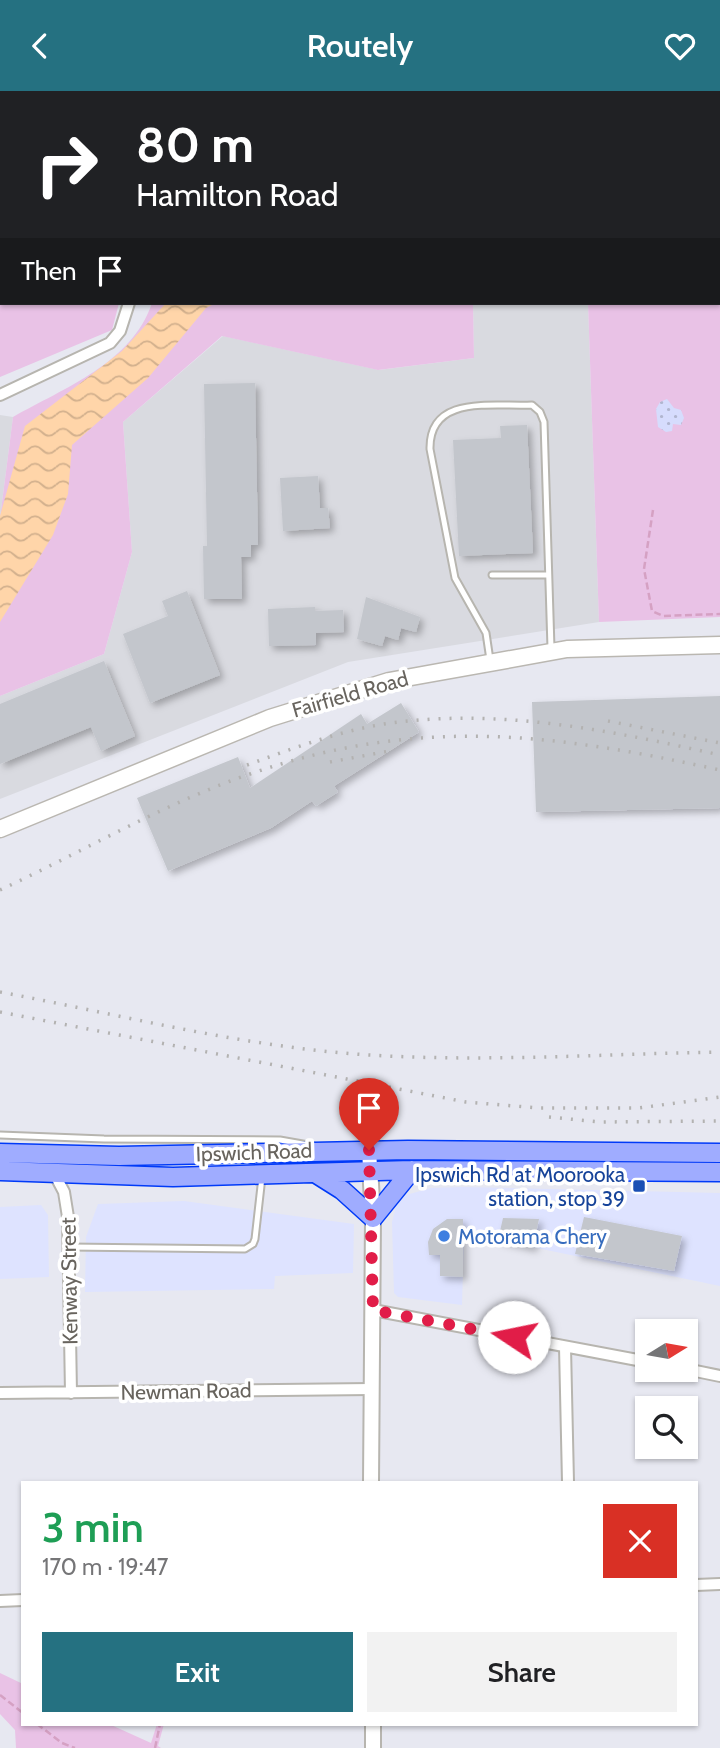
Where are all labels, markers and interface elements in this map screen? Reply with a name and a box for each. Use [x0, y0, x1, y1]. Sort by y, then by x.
text: Routely [307, 26, 413, 65]
icon: back [21, 27, 59, 65]
icon: heart [661, 27, 699, 65]
text: 80 m [136, 115, 254, 174]
icon: right [21, 119, 112, 210]
text: Hamilton Road [136, 175, 339, 214]
icon: arrive [91, 252, 129, 290]
text: Then [21, 255, 77, 287]
street label: Fairfield Road [289, 665, 411, 723]
pin [339, 1078, 399, 1150]
icon: arrive [350, 1089, 388, 1127]
street label: Ipswich Road [195, 1137, 313, 1167]
place label: Ipswich Rd at Moorooka station, stop 39 [415, 1162, 625, 1211]
marker: Ipswich Rd at Moorooka station, stop 39 [631, 1178, 647, 1194]
street label: Kenway Street [55, 1217, 83, 1345]
place label: Motorama Chery [458, 1224, 607, 1249]
marker: Motorama Chery [436, 1228, 452, 1244]
position arrow [477, 1300, 551, 1374]
north arrow [635, 1319, 698, 1383]
map controls [635, 1319, 698, 1459]
street label: Newman Road [120, 1377, 252, 1405]
button: search [635, 1396, 698, 1459]
text: 3 min [42, 1501, 144, 1553]
button: close [603, 1504, 677, 1578]
text: 170 m · 19:47 [42, 1553, 168, 1581]
button: Exit [42, 1632, 353, 1712]
button: Share [367, 1632, 677, 1712]

